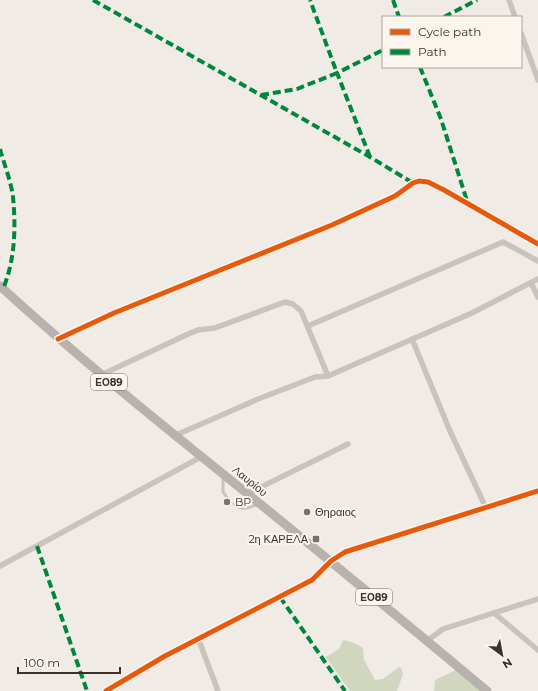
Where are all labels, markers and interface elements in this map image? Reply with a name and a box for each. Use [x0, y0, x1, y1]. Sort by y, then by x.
legend [382, 16, 522, 68]
text: Cycle path [418, 24, 481, 39]
text: Path [418, 44, 447, 59]
road number: ΕΟ89 [91, 374, 127, 390]
street label: Λαυρίου [230, 463, 270, 499]
place label: BP [235, 495, 251, 509]
marker: BP [222, 497, 232, 507]
place label: Θηραιος [315, 505, 356, 519]
marker: Θηραιος [302, 507, 312, 517]
place label: 2η ΚΑΡΕΛΑ [248, 532, 309, 546]
marker: 2η ΚΑΡΕΛΑ [311, 534, 321, 544]
road number: ΕΟ89 [356, 589, 392, 605]
north arrow [482, 635, 522, 675]
scale bar [18, 649, 120, 675]
text: 100 m [24, 655, 60, 670]
text: N [500, 655, 515, 672]

